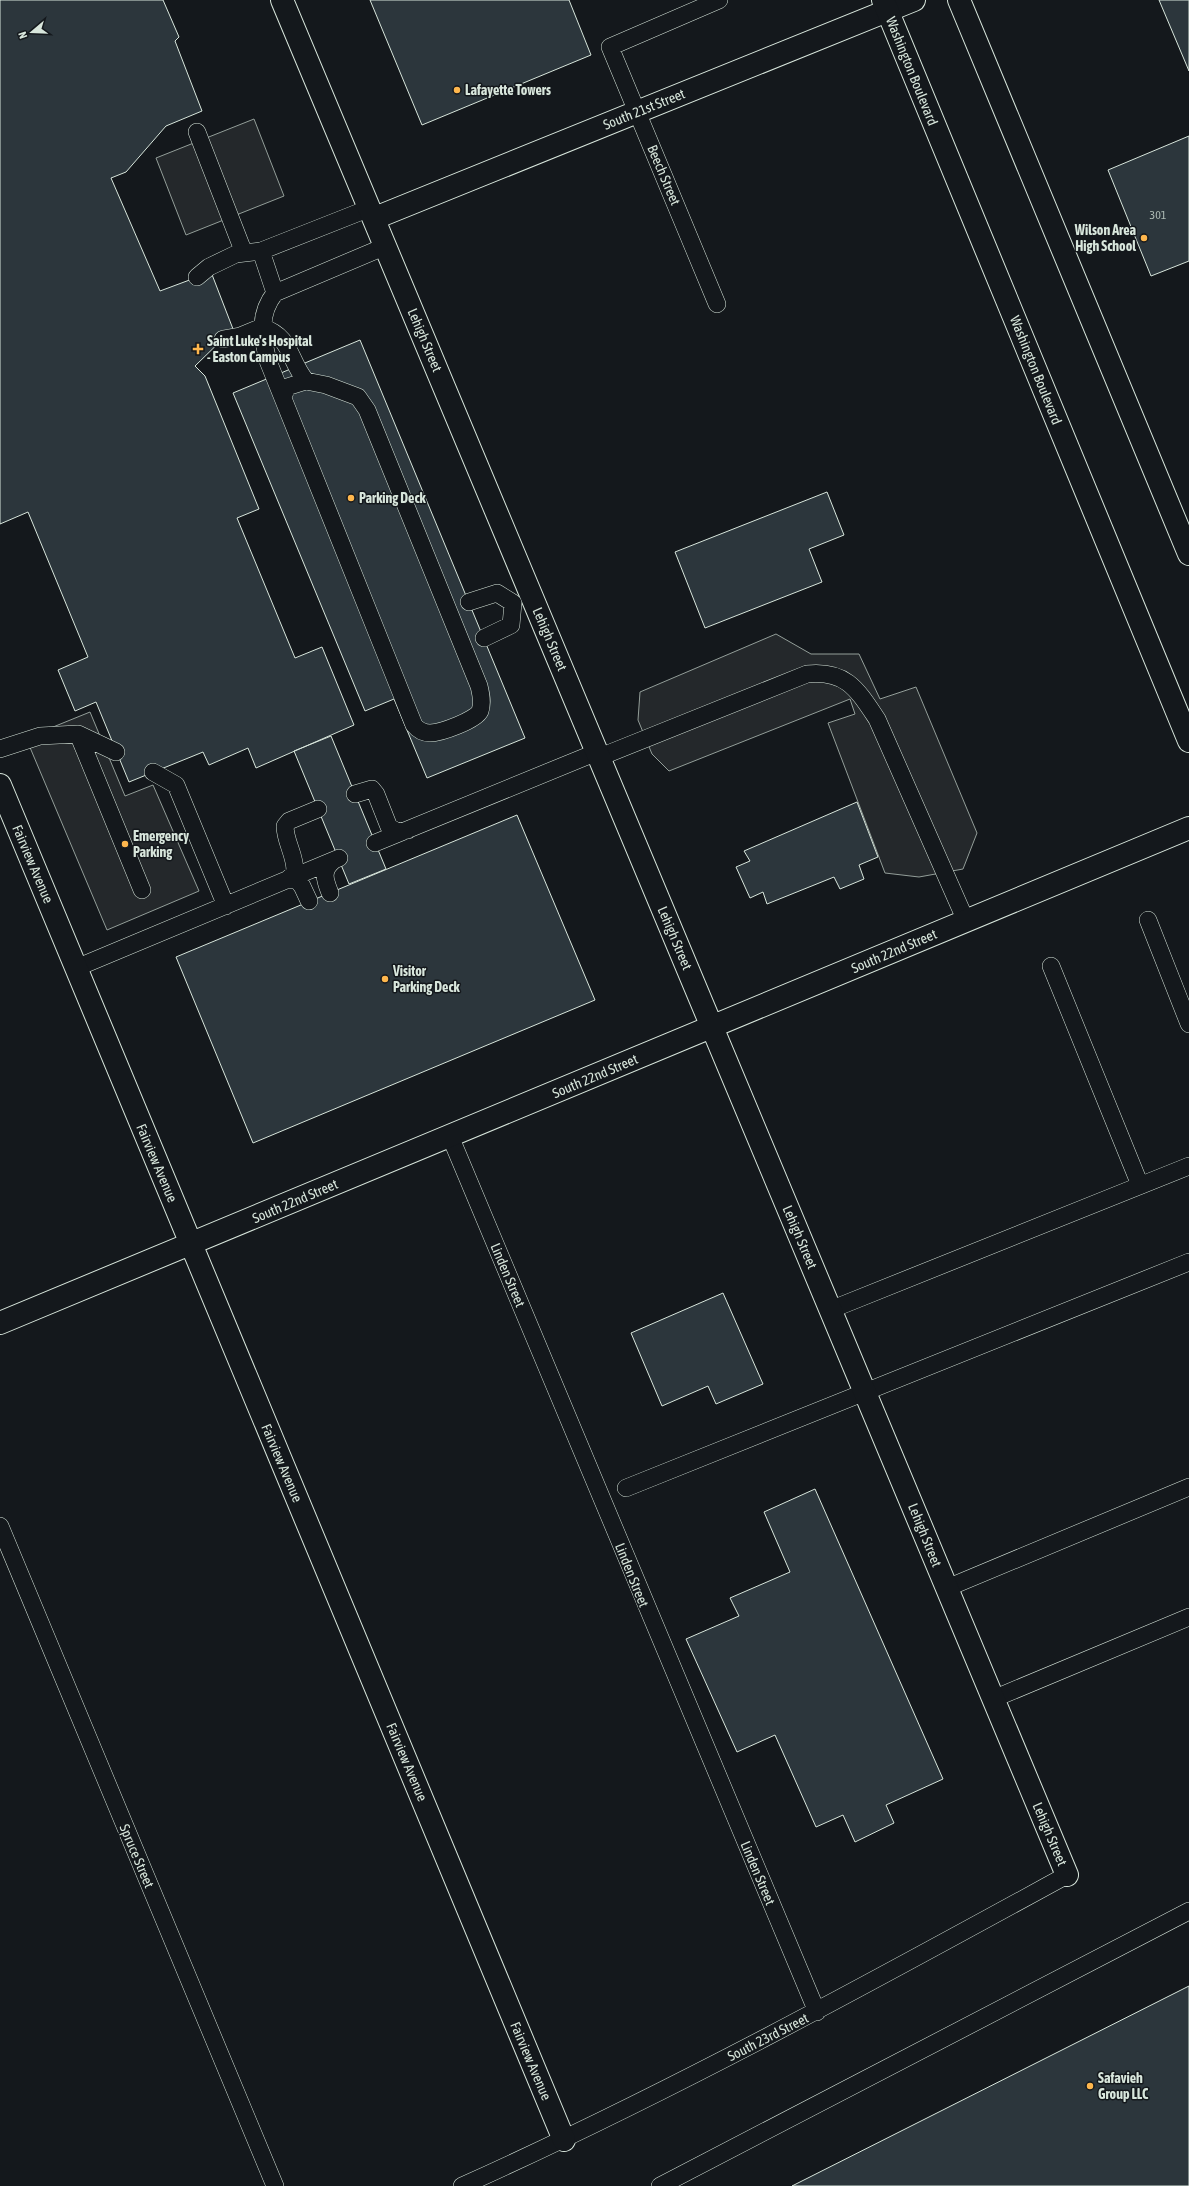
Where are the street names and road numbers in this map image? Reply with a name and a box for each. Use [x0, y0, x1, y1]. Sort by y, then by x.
street label: Washington Boulevard [883, 14, 941, 128]
street label: South 21st Street [601, 85, 687, 133]
street label: Beech Street [644, 143, 684, 207]
street label: Lehigh Street [405, 306, 445, 374]
street label: Washington Boulevard [1007, 313, 1065, 427]
street label: Lehigh Street [530, 605, 570, 673]
street label: Fairview Avenue [9, 822, 57, 906]
street label: Lehigh Street [655, 904, 695, 972]
street label: South 22nd Street [849, 926, 939, 976]
street label: South 22nd Street [550, 1051, 640, 1101]
street label: Fairview Avenue [133, 1121, 181, 1205]
street label: South 22nd Street [250, 1176, 340, 1226]
street label: Lehigh Street [780, 1203, 820, 1271]
street label: Linden Street [487, 1241, 529, 1309]
street label: Fairview Avenue [258, 1421, 306, 1505]
street label: Lehigh Street [905, 1501, 945, 1569]
street label: Linden Street [612, 1541, 652, 1609]
street label: Fairview Avenue [383, 1720, 431, 1804]
street label: Lehigh Street [1030, 1800, 1070, 1868]
street label: Spruce Street [116, 1822, 158, 1890]
street label: Linden Street [737, 1839, 779, 1907]
street label: South 23rd Street [725, 2010, 811, 2064]
street label: Fairview Avenue [507, 2019, 555, 2103]

